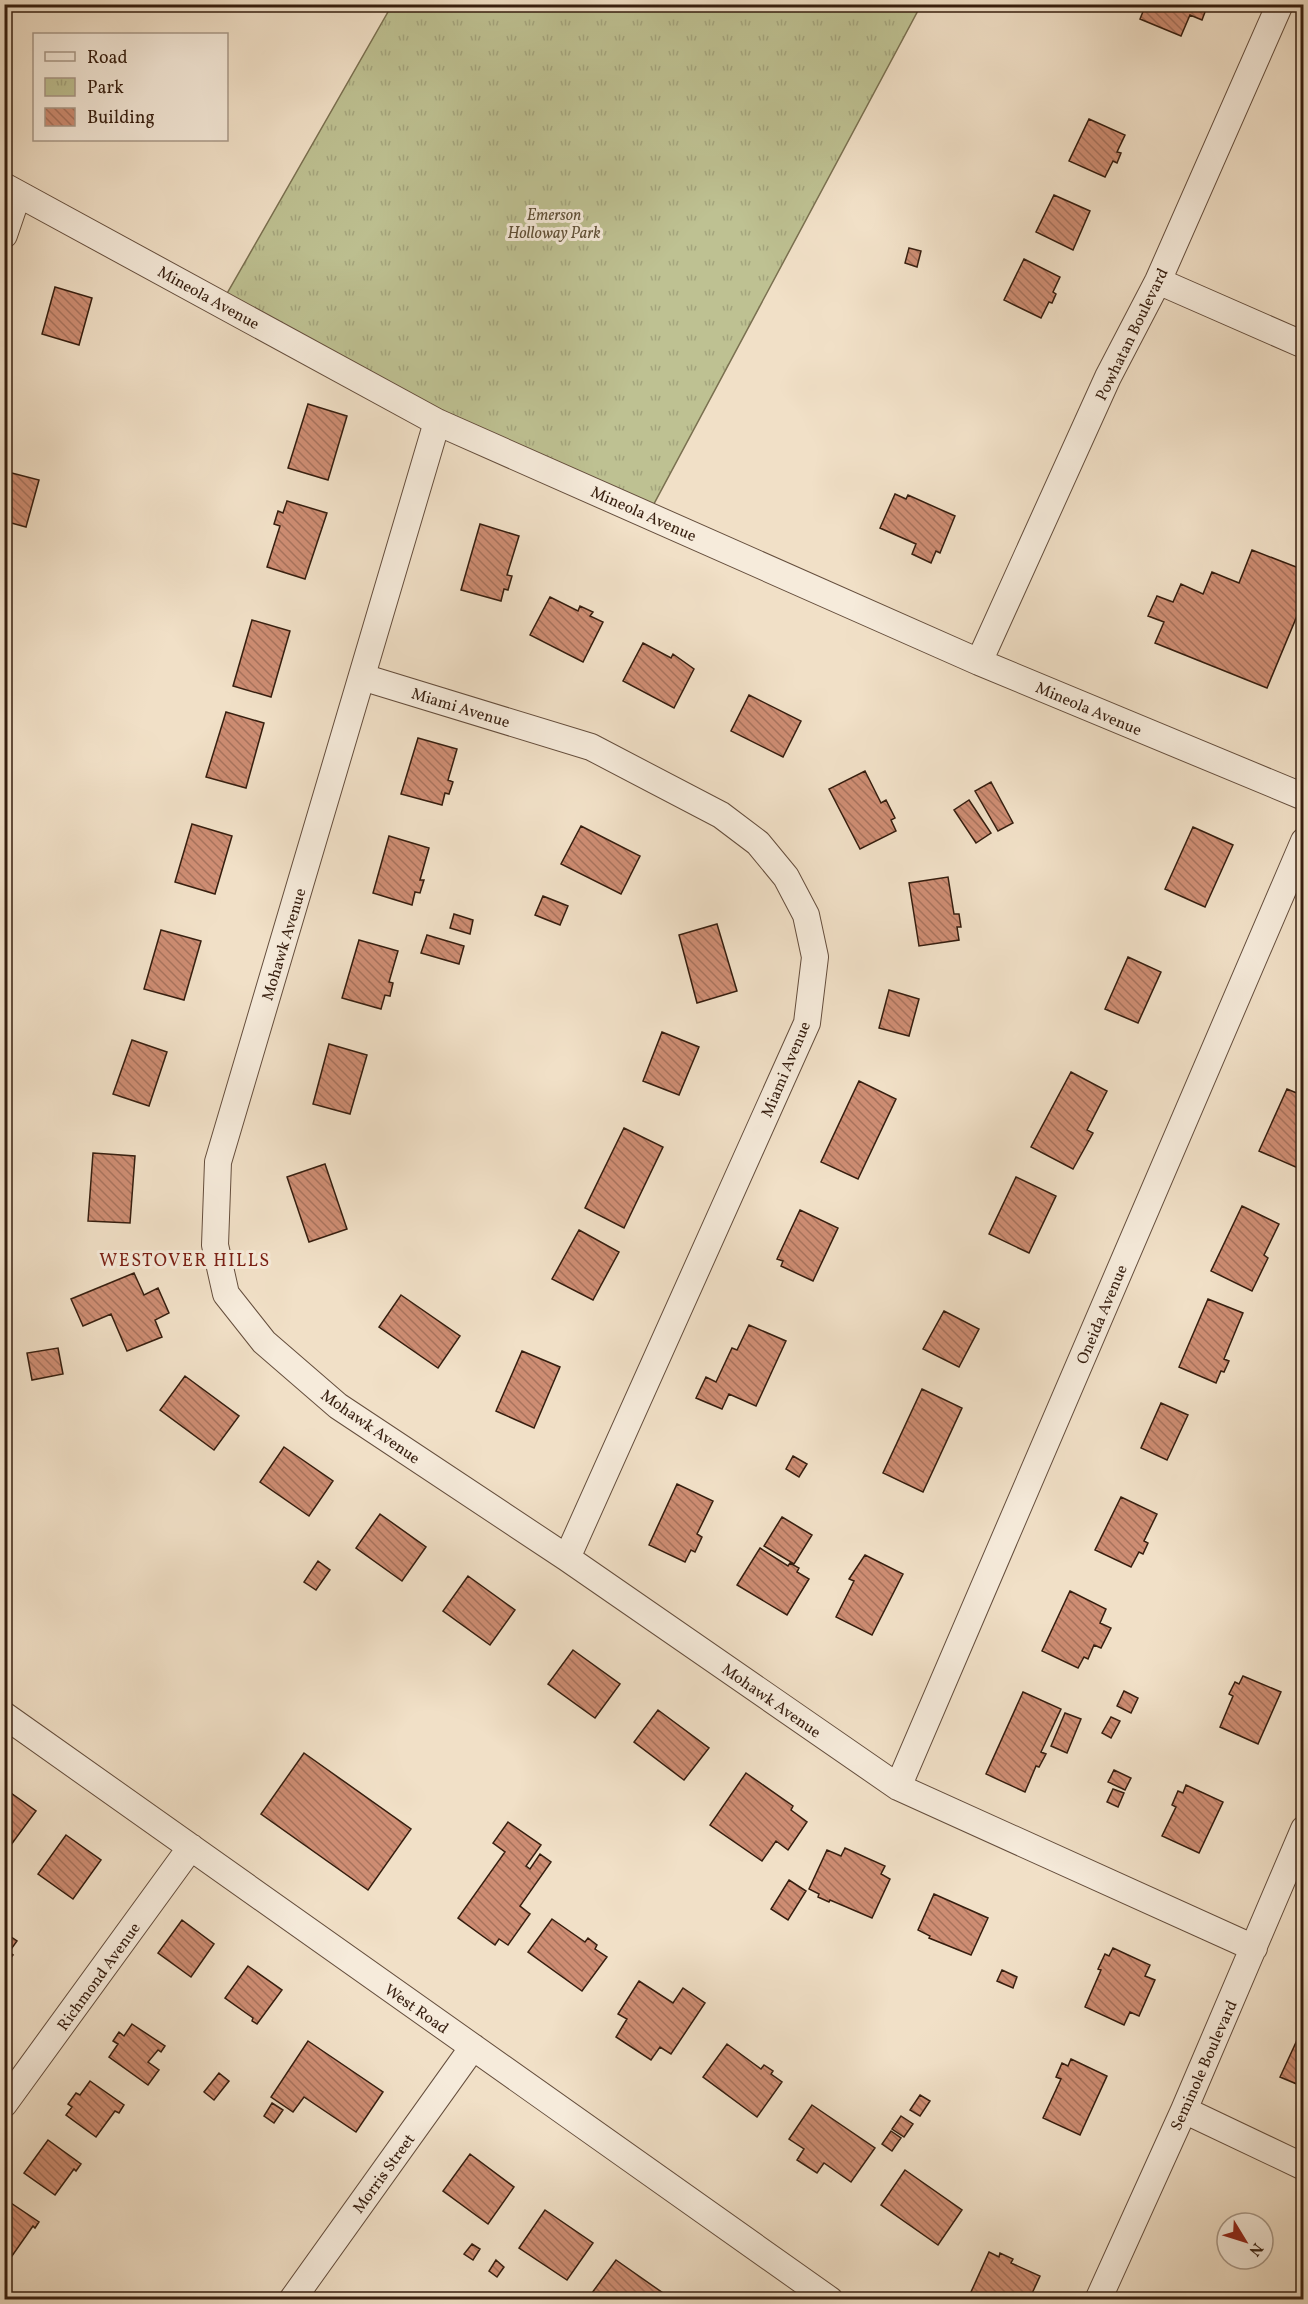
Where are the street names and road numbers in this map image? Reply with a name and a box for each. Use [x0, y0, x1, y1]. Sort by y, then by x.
street label: Mineola Avenue [153, 262, 263, 336]
street label: Powhatan Boulevard [1091, 265, 1175, 405]
street label: Mineola Avenue [587, 482, 700, 548]
street label: Mineola Avenue [1032, 678, 1145, 742]
street label: Miami Avenue [408, 683, 513, 734]
street label: Mohawk Avenue [257, 886, 312, 1004]
street label: Miami Avenue [757, 1018, 817, 1121]
street label: Oneida Avenue [1072, 1262, 1134, 1368]
street label: Mohawk Avenue [316, 1385, 424, 1470]
street label: Mohawk Avenue [717, 1659, 825, 1744]
street label: Richmond Avenue [53, 1919, 146, 2036]
street label: West Road [379, 1979, 453, 2040]
street label: Seminole Boulevard [1166, 1997, 1243, 2135]
street label: Morris Street [348, 2130, 421, 2218]

